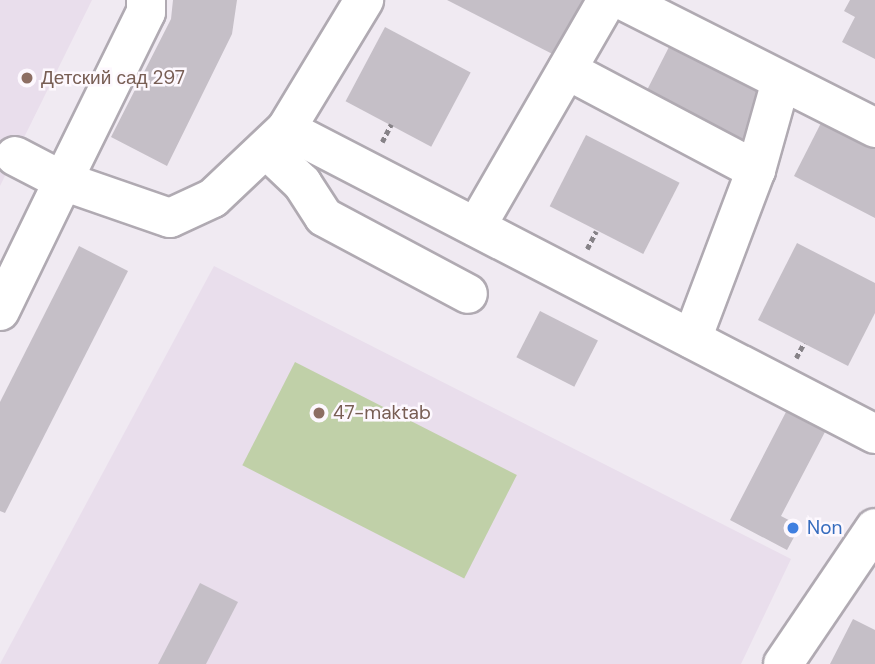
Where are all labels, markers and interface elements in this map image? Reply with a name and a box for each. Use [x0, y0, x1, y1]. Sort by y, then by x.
place label: Детский сад 297 [41, 67, 185, 89]
marker: Детский сад 297 [19, 70, 35, 86]
place label: 47-maktab [333, 402, 431, 424]
marker: 47-maktab [311, 405, 327, 421]
place label: Non [807, 517, 842, 539]
marker: Non [785, 520, 801, 536]

